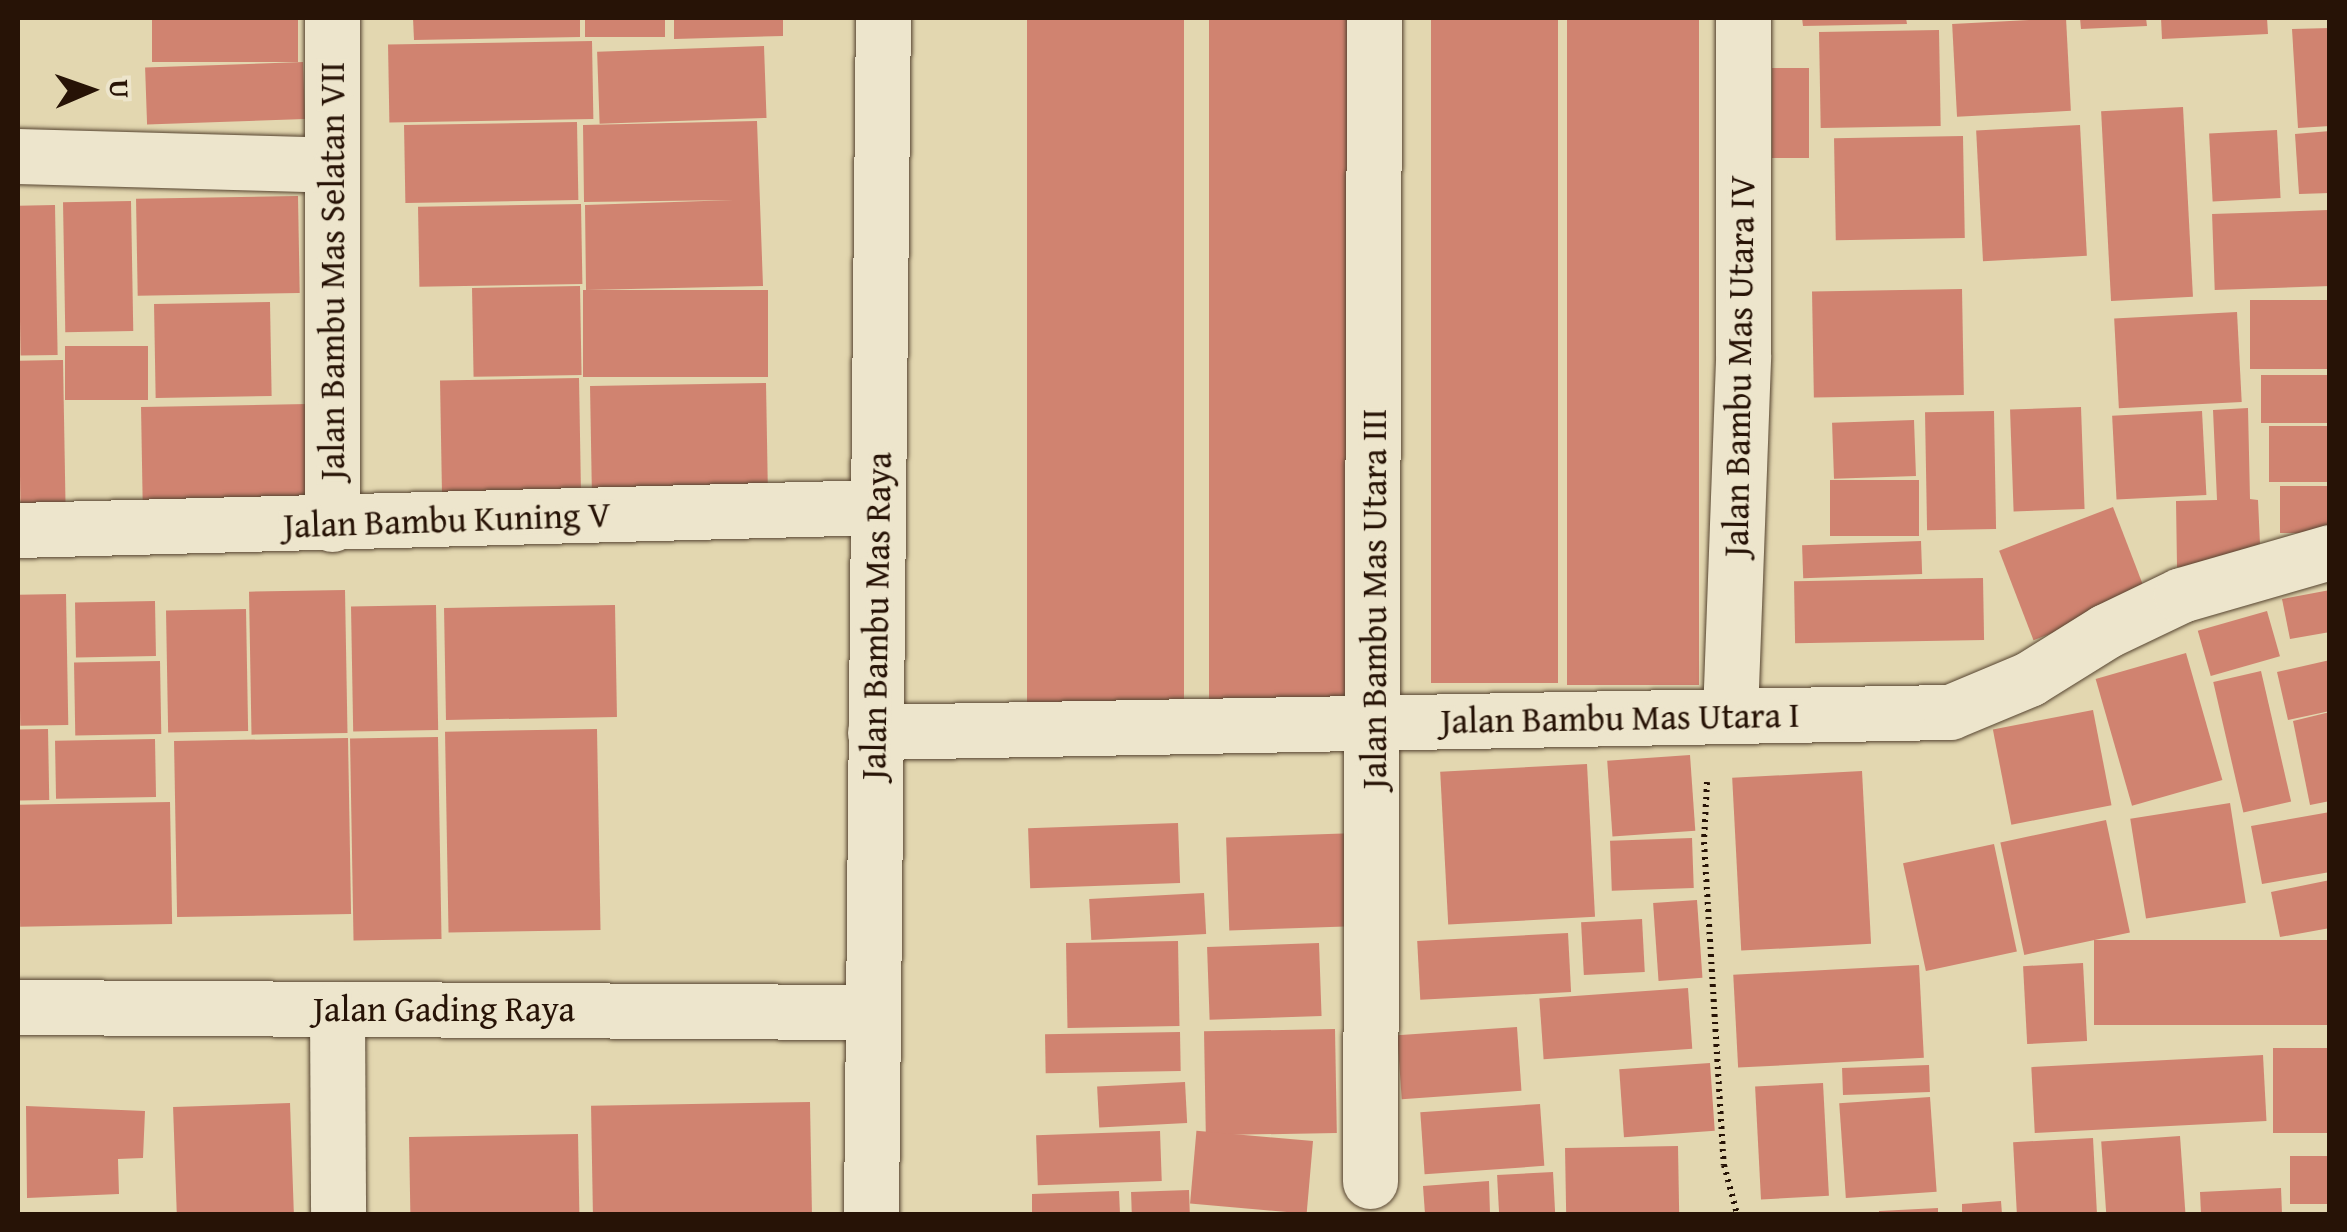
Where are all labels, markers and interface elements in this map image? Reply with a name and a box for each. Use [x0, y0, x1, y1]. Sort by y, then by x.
north arrow [40, 40, 140, 140]
street label: Jalan Bambu Mas Selatan VII [311, 62, 353, 480]
text: U [100, 79, 141, 99]
street label: Jalan Bambu Mas Utara IV [1715, 175, 1763, 557]
street label: Jalan Bambu Mas Utara III [1353, 409, 1395, 789]
street label: Jalan Bambu Mas Raya [852, 452, 900, 780]
street label: Jalan Bambu Kuning V [282, 493, 612, 547]
street label: Jalan Bambu Mas Utara I [1440, 694, 1800, 742]
street label: Jalan Gading Raya [313, 988, 575, 1030]

